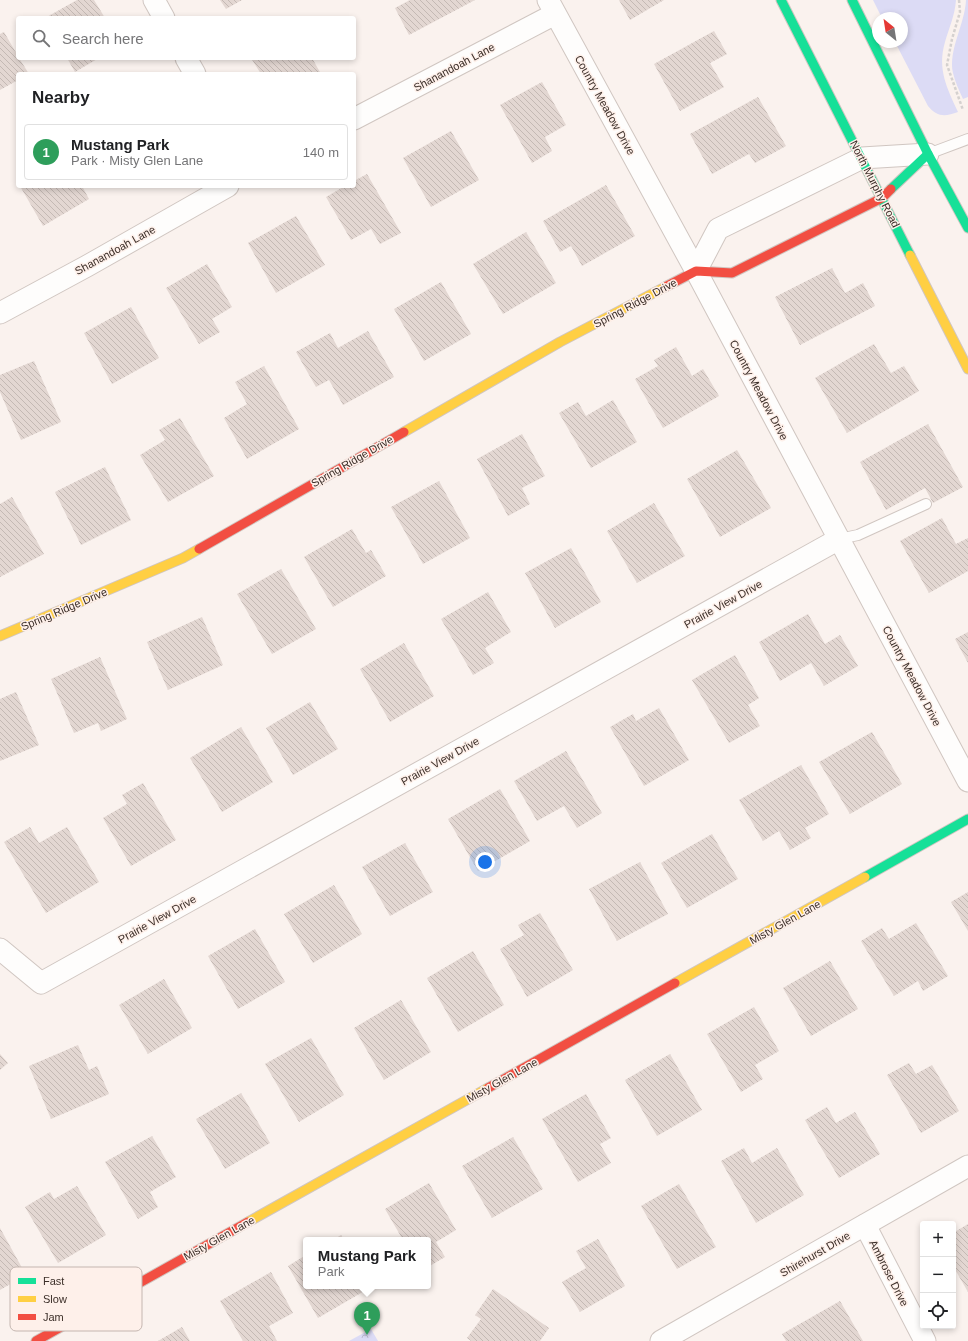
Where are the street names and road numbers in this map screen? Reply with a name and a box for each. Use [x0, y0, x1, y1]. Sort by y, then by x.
street label: Shanandoah Lane [411, 41, 497, 93]
street label: Country Meadow Drive [573, 53, 637, 157]
street label: North Murphy Road [848, 139, 902, 229]
street label: Shanandoah Lane [73, 223, 157, 277]
street label: Spring Ridge Drive [591, 276, 679, 330]
street label: Country Meadow Drive [727, 338, 791, 442]
street label: Spring Ridge Drive [309, 433, 395, 489]
street label: Prairie View Drive [682, 578, 764, 630]
street label: Spring Ridge Drive [19, 585, 109, 633]
street label: Country Meadow Drive [880, 624, 944, 728]
street label: Prairie View Drive [399, 735, 481, 787]
street label: Prairie View Drive [116, 893, 198, 945]
street label: Misty Glen Lane [747, 897, 823, 947]
street label: Misty Glen Lane [464, 1055, 540, 1105]
street label: Misty Glen Lane [181, 1213, 257, 1263]
street label: Shirehurst Drive [778, 1229, 852, 1279]
street label: Ambrose Drive [867, 1238, 911, 1308]

